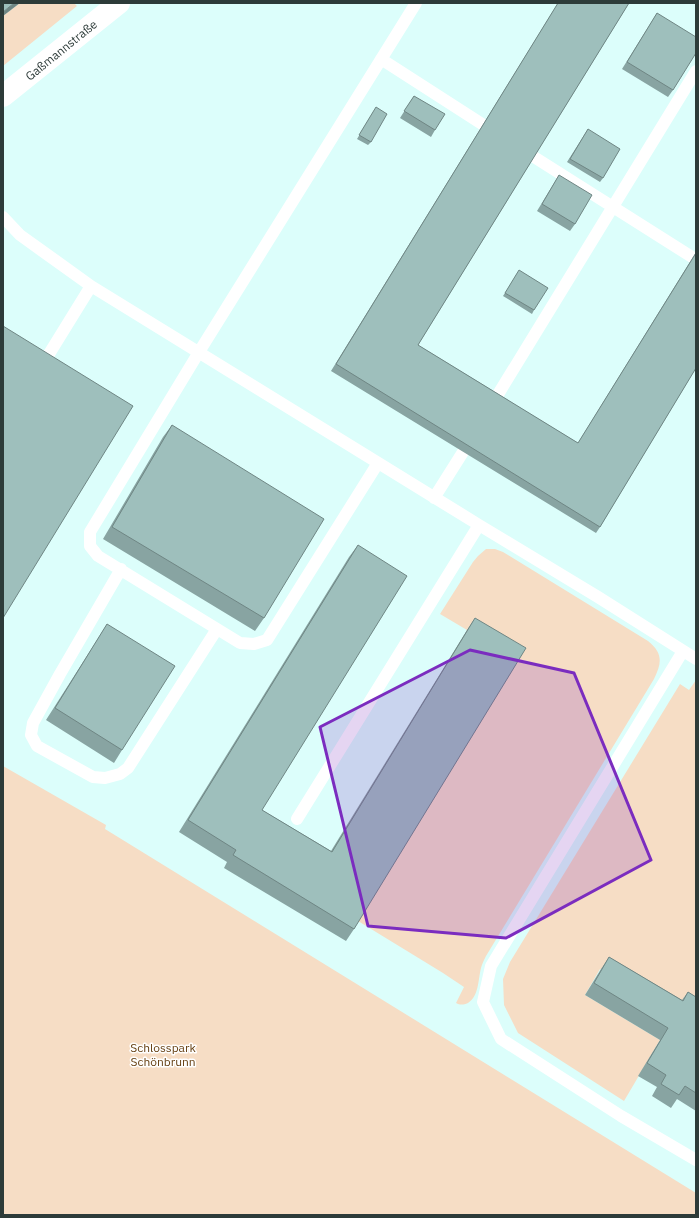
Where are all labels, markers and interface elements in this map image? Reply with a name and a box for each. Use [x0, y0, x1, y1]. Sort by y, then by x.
street label: Gaßmannstraße [22, 16, 100, 84]
park label: Schlosspark Schönbrunn [130, 1040, 196, 1069]

